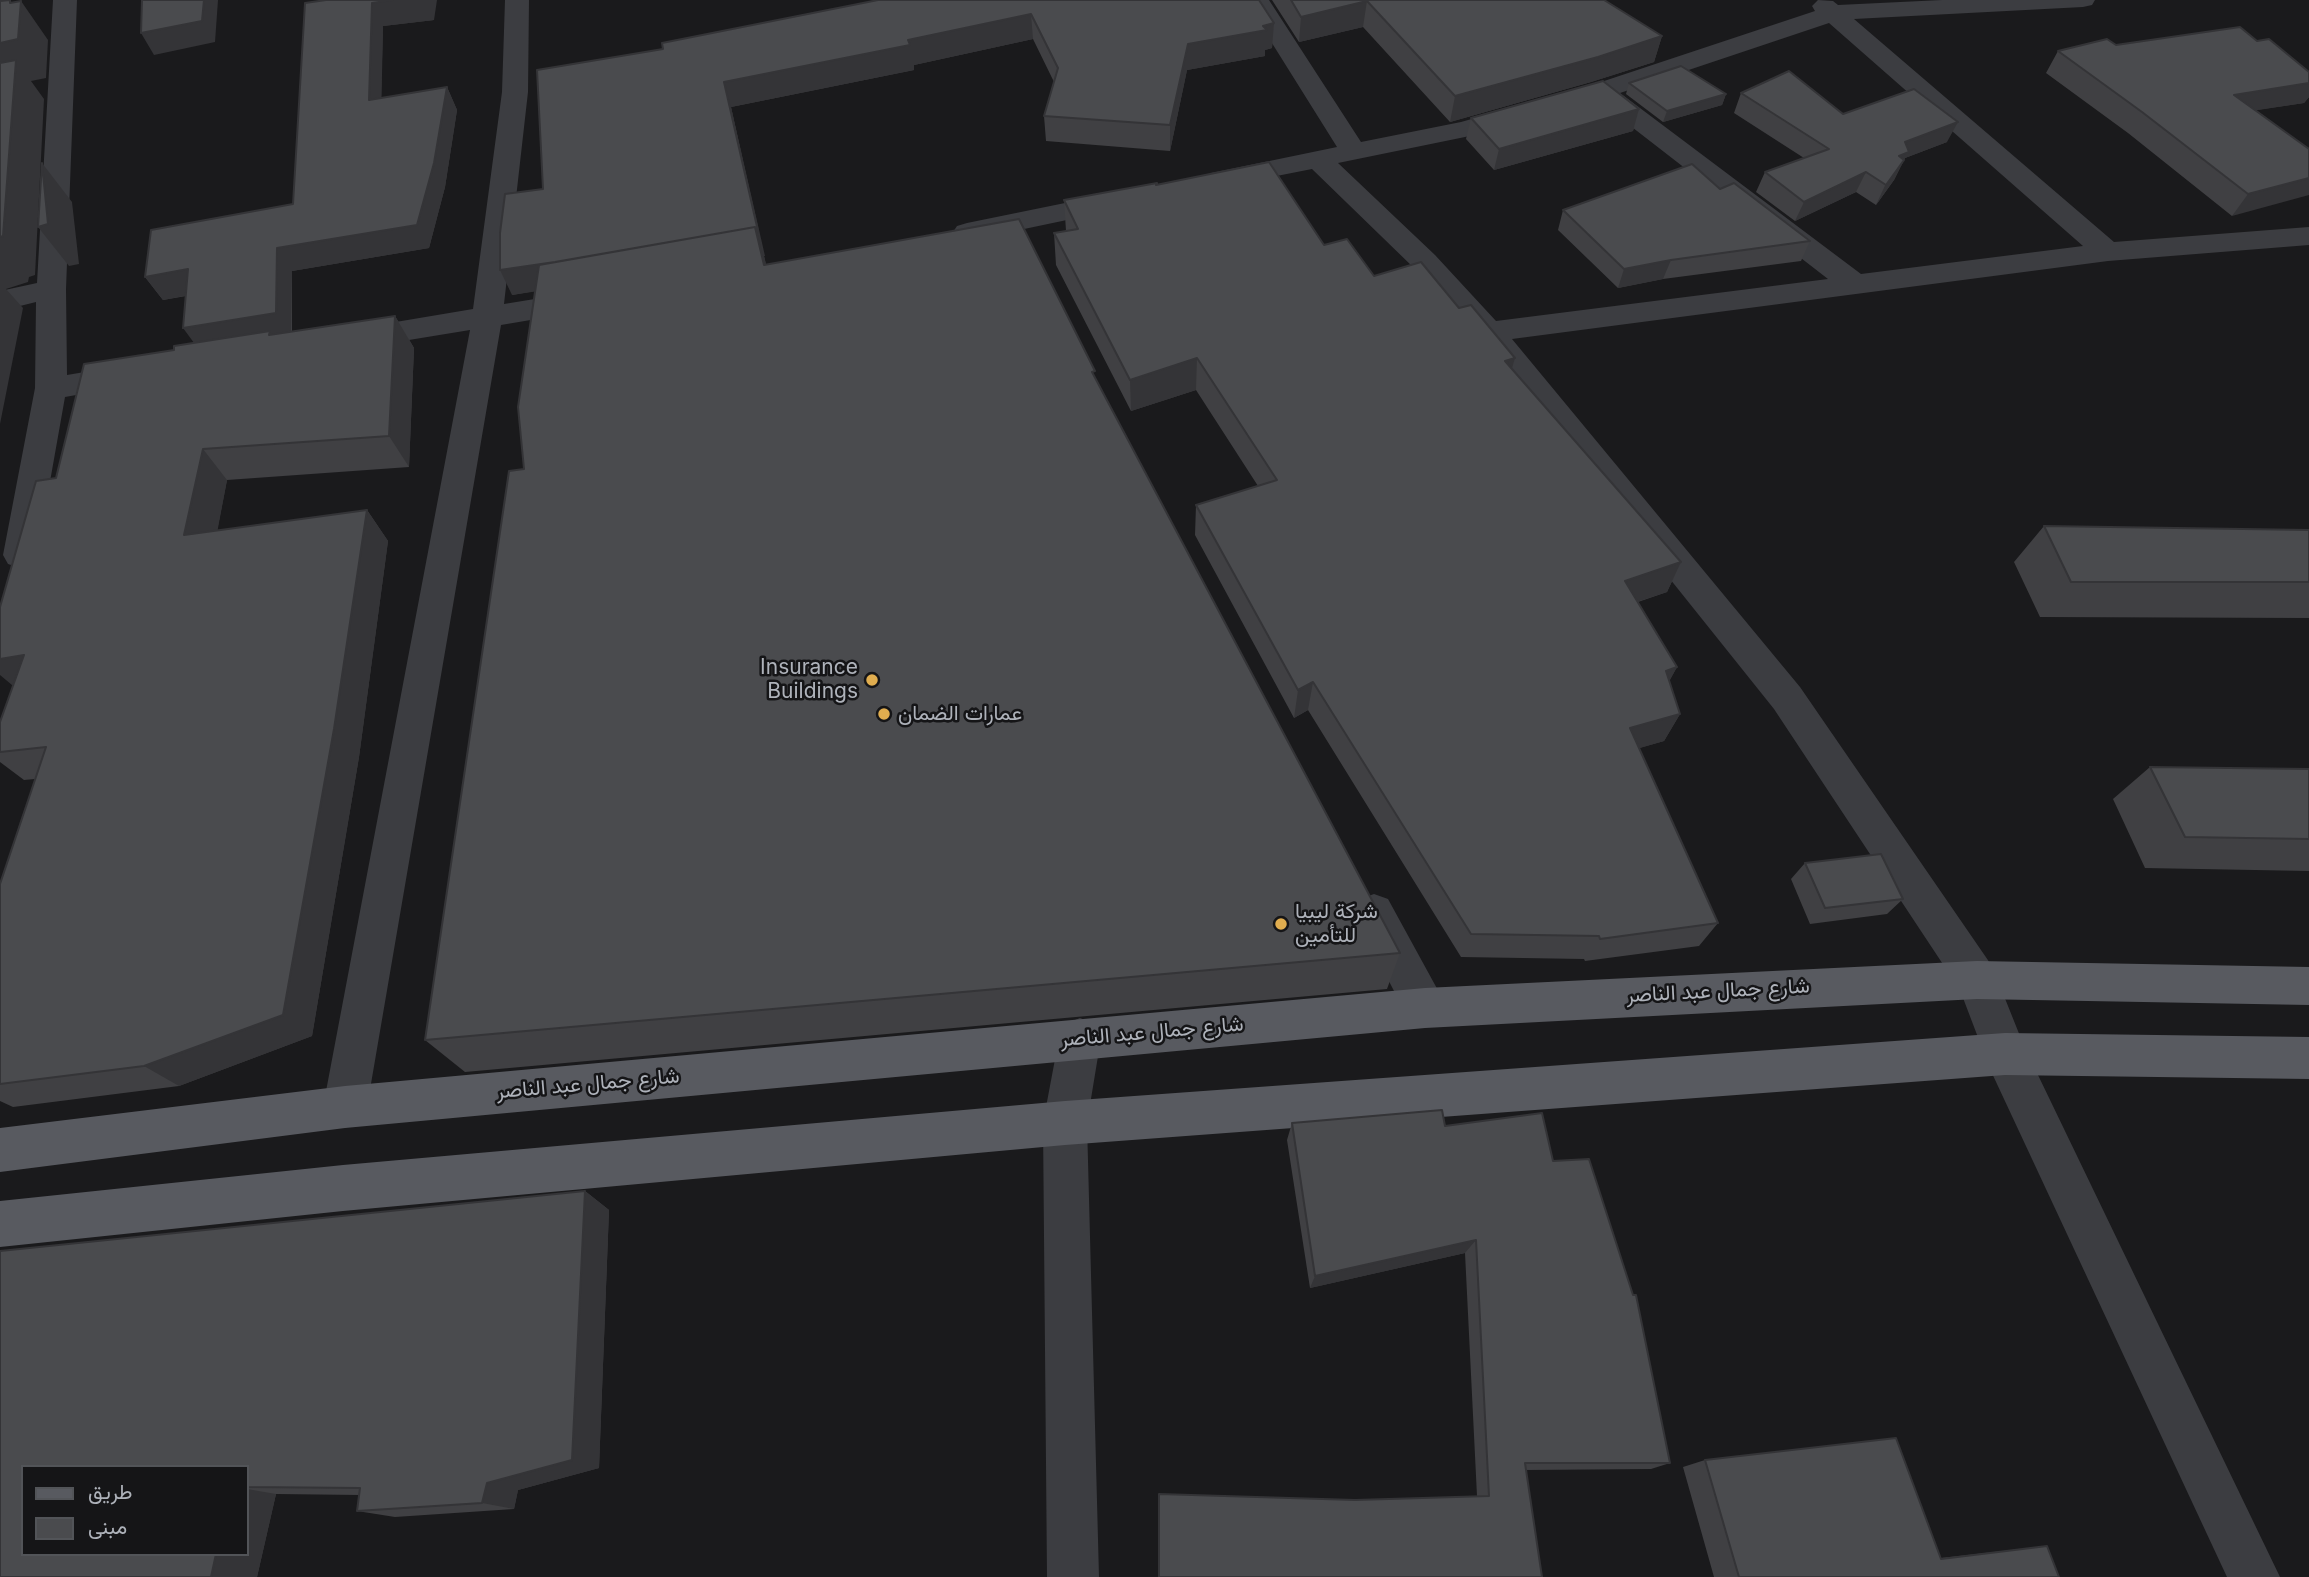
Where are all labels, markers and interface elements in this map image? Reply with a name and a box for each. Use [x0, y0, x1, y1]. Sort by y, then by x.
place label: Insurance Buildings [760, 655, 858, 705]
marker: Insurance Buildings [864, 672, 880, 688]
place label: عمارات الضمان [898, 701, 1022, 727]
marker: عمارات الضمان [876, 706, 892, 722]
place label: شركة ليبيا للتأمين [1295, 899, 1378, 949]
marker: شركة ليبيا للتأمين [1273, 916, 1289, 932]
street label: شارع جمال عبد الناصر [1626, 974, 1810, 1008]
street label: شارع جمال عبد الناصر [1059, 1011, 1245, 1053]
street label: شارع جمال عبد الناصر [495, 1063, 681, 1105]
legend [21, 1465, 248, 1556]
text: طريق [88, 1479, 133, 1504]
text: مبنى [88, 1514, 127, 1539]

